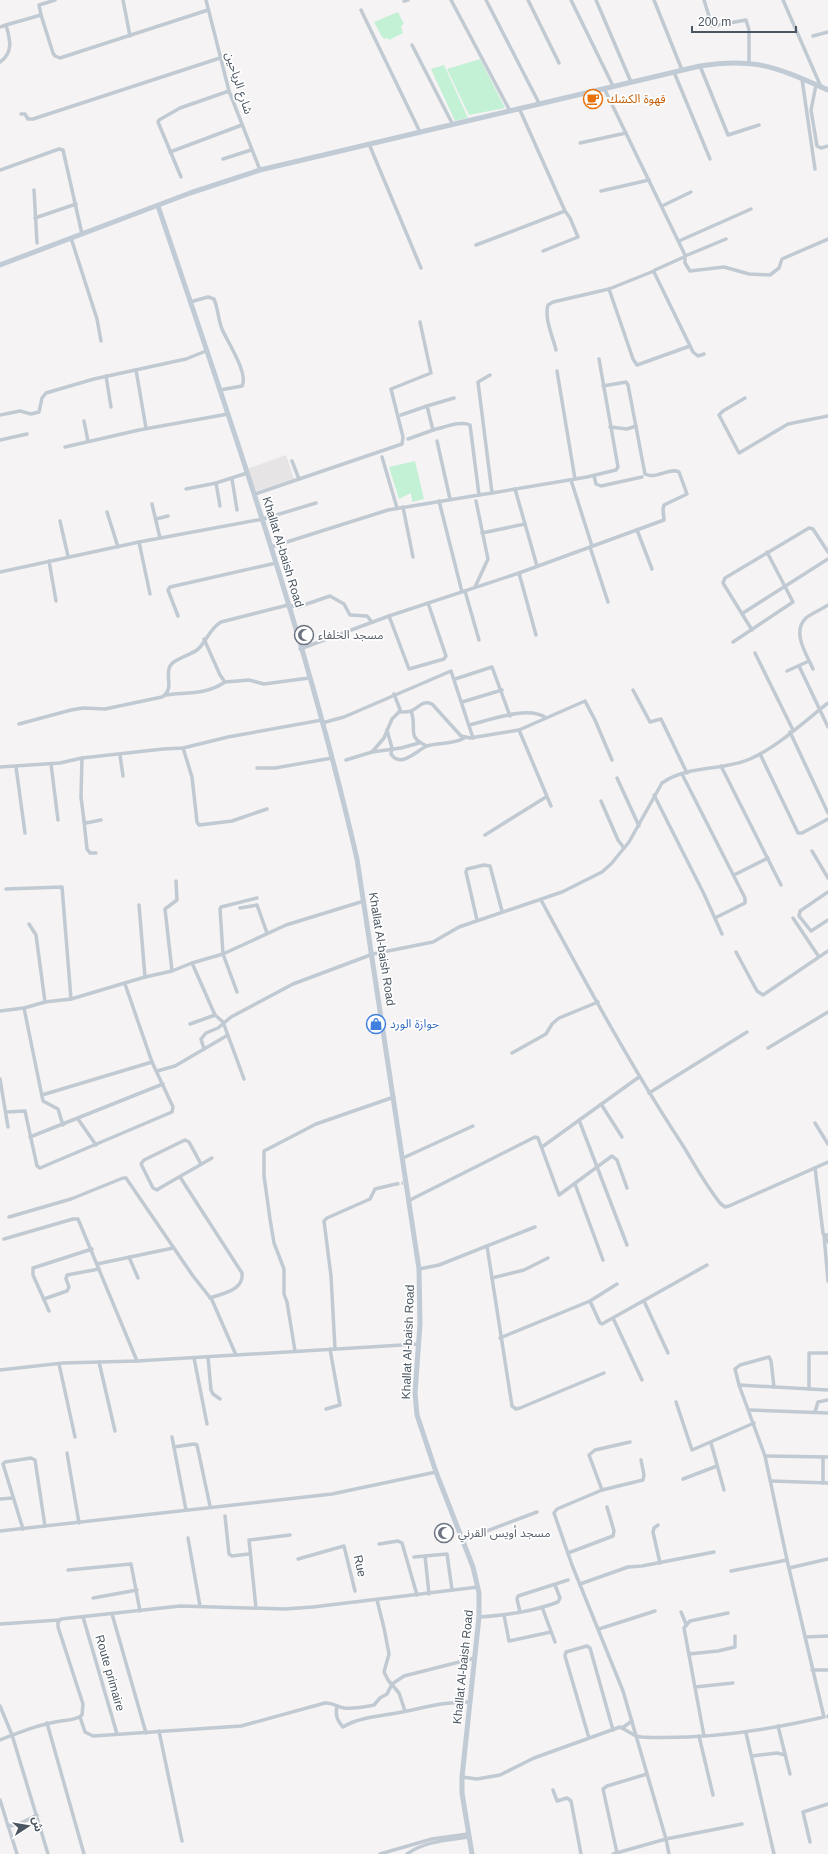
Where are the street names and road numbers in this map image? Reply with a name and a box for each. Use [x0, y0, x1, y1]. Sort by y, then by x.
street label: شارع الرياحين [220, 50, 256, 116]
street label: Khallat Al-baish Road [260, 495, 306, 609]
street label: Khallat Al-baish Road [366, 891, 398, 1007]
street label: Khallat Al-baish Road [399, 1284, 417, 1400]
street label: Rue [351, 1554, 369, 1579]
street label: Khallat Al-baish Road [450, 1609, 476, 1725]
street label: Route primaire [92, 1633, 128, 1713]

